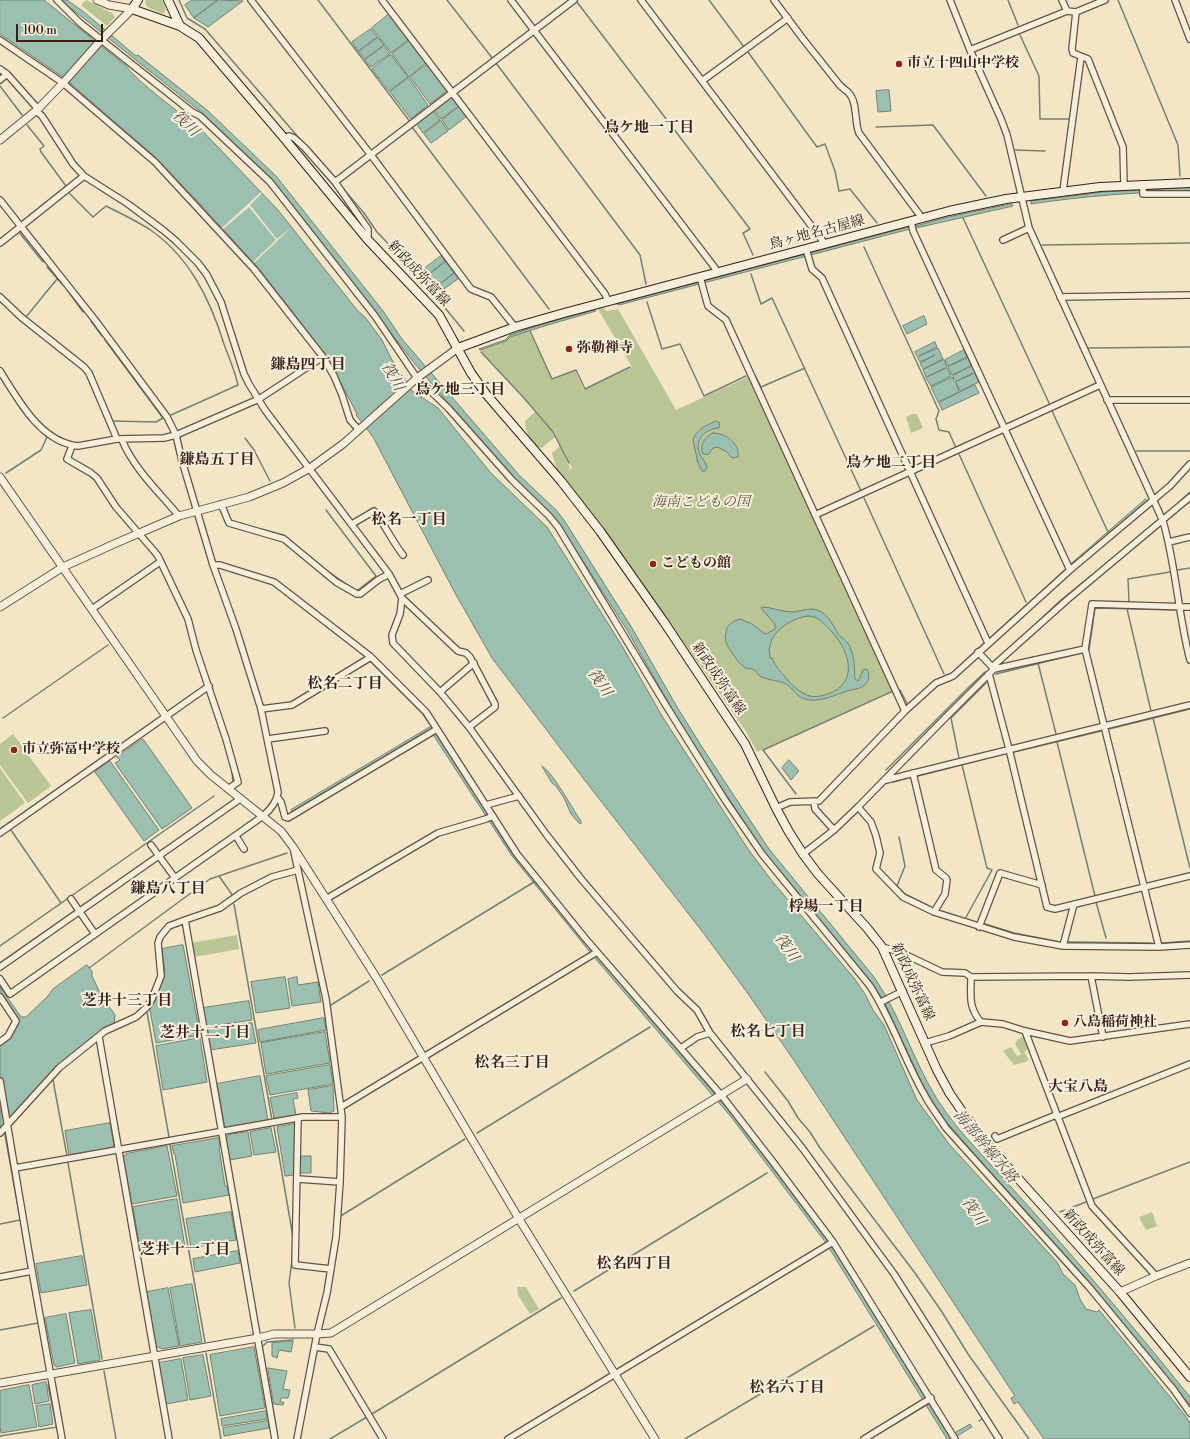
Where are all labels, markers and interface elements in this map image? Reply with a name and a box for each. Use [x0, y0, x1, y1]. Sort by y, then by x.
scale bar [18, 16, 105, 42]
text: 100 m [23, 23, 57, 38]
place label: 市立十四山中学校 [907, 56, 1019, 72]
marker: 市立十四山中学校 [894, 59, 904, 69]
water label: 筏川 [168, 107, 202, 141]
district label: 鳥ケ地一丁目 [604, 119, 694, 137]
street label: 鳥ヶ地名古屋線 [767, 212, 867, 254]
street label: 新政成弥富線 [383, 238, 453, 310]
place label: 弥勒禅寺 [577, 341, 633, 357]
marker: 弥勒禅寺 [564, 344, 574, 354]
district label: 鎌島四丁目 [271, 356, 345, 374]
water label: 筏川 [377, 360, 407, 394]
district label: 鳥ケ地三丁目 [415, 381, 505, 399]
district label: 鎌島五丁目 [180, 451, 254, 469]
district label: 鳥ケ地二丁目 [846, 454, 936, 472]
park label: 海南こどもの国 [652, 495, 750, 511]
district label: 松名一丁目 [372, 511, 446, 529]
place label: こどもの館 [661, 556, 731, 572]
marker: こどもの館 [648, 559, 658, 569]
street label: 新政成弥富線 [688, 639, 748, 719]
water label: 筏川 [583, 666, 615, 700]
district label: 松名二丁目 [308, 675, 382, 693]
place label: 市立弥冨中学校 [22, 742, 120, 758]
marker: 市立弥冨中学校 [9, 745, 19, 755]
district label: 鎌島八丁目 [131, 880, 205, 898]
district label: 桴場一丁目 [789, 898, 863, 916]
water label: 筏川 [770, 931, 802, 965]
street label: 新政成弥富線 [887, 940, 937, 1024]
district label: 芝井十三丁目 [82, 992, 172, 1010]
place label: 八島稲荷神社 [1073, 1015, 1157, 1031]
marker: 八島稲荷神社 [1060, 1018, 1070, 1028]
district label: 松名七丁目 [731, 1023, 805, 1041]
district label: 芝井十二丁目 [160, 1024, 250, 1042]
district label: 松名三丁目 [475, 1054, 549, 1072]
district label: 大宝八島 [1048, 1078, 1108, 1096]
water label: 海部幹線水路 [949, 1107, 1021, 1187]
water label: 筏川 [957, 1195, 989, 1229]
street label: 新政成弥富線 [1059, 1206, 1127, 1280]
district label: 芝井十一丁目 [140, 1241, 230, 1259]
district label: 松名四丁目 [597, 1255, 671, 1273]
district label: 松名六丁目 [750, 1379, 824, 1397]

